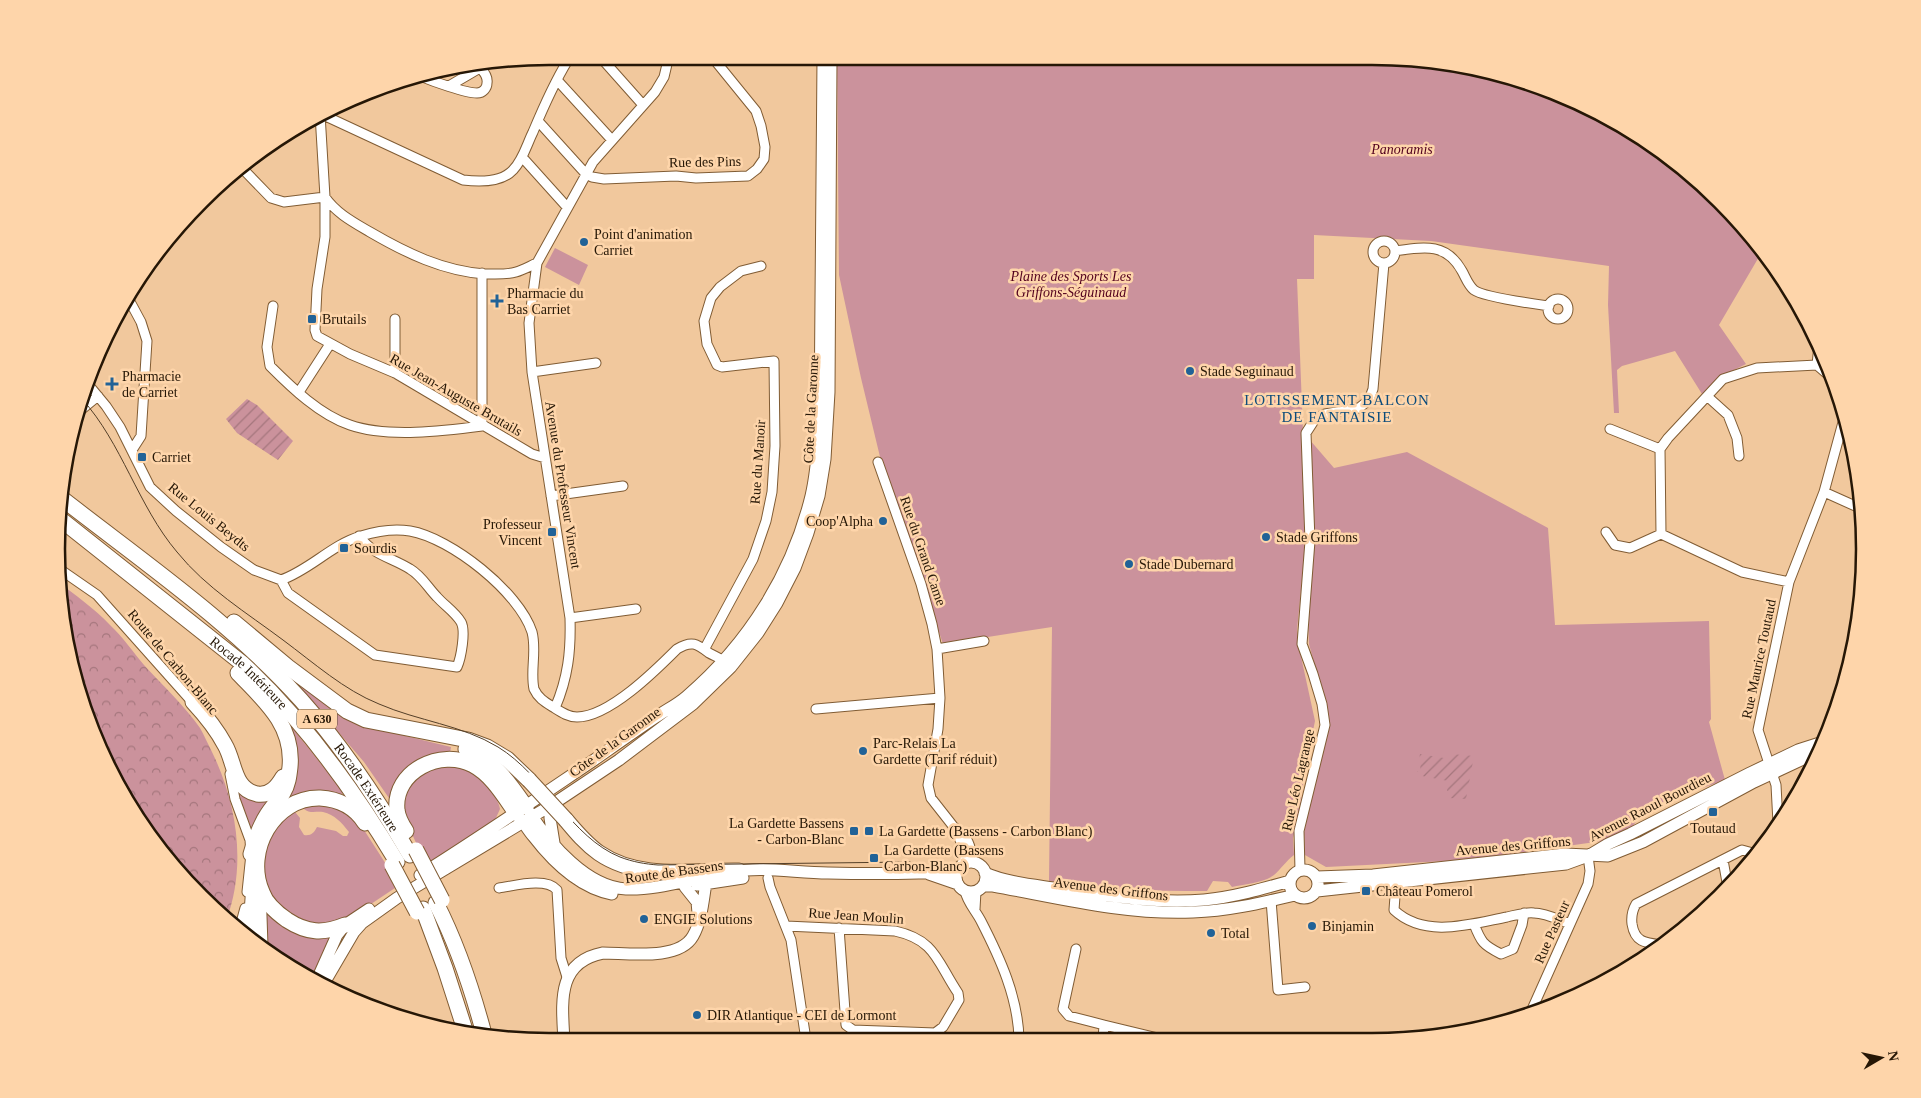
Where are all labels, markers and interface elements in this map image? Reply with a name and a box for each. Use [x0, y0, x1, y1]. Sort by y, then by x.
park label: Panoramis [1370, 142, 1433, 157]
street label: Rue des Pins [669, 154, 741, 170]
place label: Point d'animation Carriet [594, 227, 693, 258]
marker: Point d'animation Carriet [578, 236, 590, 248]
park label: Plaine des Sports Les Griffons-Séguinaud [1010, 269, 1132, 300]
place label: Pharmacie du Bas Carriet [507, 286, 584, 317]
marker: Pharmacie du Bas Carriet [491, 295, 503, 307]
place label: Brutails [322, 312, 366, 327]
marker: Brutails [306, 313, 318, 325]
street label: Rue Jean-Auguste Brutails [387, 351, 525, 439]
street label: Côte de la Garonne [801, 354, 821, 464]
place label: Stade Seguinaud [1200, 364, 1294, 379]
marker: Stade Seguinaud [1184, 365, 1196, 377]
place label: Pharmacie de Carriet [122, 369, 181, 400]
marker: Pharmacie de Carriet [106, 378, 118, 390]
district label: LOTISSEMENT BALCON DE FANTAISIE [1244, 392, 1430, 425]
street label: Avenue du Professeur Vincent [542, 400, 584, 570]
street label: Rue du Manoir [748, 419, 768, 505]
place label: Carriet [152, 450, 191, 465]
marker: Carriet [136, 451, 148, 463]
street label: Rue Louis Beydts [165, 480, 253, 554]
street label: Rue du Grand Came [897, 494, 949, 608]
place label: Coop'Alpha [806, 514, 874, 529]
marker: Coop'Alpha [877, 515, 889, 527]
place label: Professeur Vincent [483, 517, 542, 548]
marker: Professeur Vincent [546, 526, 558, 538]
place label: Stade Griffons [1276, 530, 1358, 545]
marker: Stade Griffons [1260, 531, 1272, 543]
place label: Sourdis [354, 541, 397, 556]
marker: Sourdis [338, 542, 350, 554]
place label: Stade Dubernard [1139, 557, 1233, 572]
marker: Stade Dubernard [1123, 558, 1135, 570]
street label: Rue Maurice Toutaud [1739, 598, 1779, 720]
street label: Route de Carbon-Blanc [125, 607, 221, 717]
street label: Rocade Intérieure [207, 633, 291, 712]
street label: Côte de la Garonne [567, 704, 663, 780]
road number: A 630 [297, 710, 337, 729]
street label: Rue Léo Lagrange [1279, 728, 1317, 832]
place label: Parc-Relais La Gardette (Tarif réduit) [873, 736, 998, 768]
street label: Rocade Extérieure [331, 740, 402, 834]
marker: Parc-Relais La Gardette (Tarif réduit) [857, 745, 869, 757]
street label: Avenue Raoul Bourdieu [1586, 770, 1714, 844]
marker: Toutaud [1707, 806, 1719, 818]
place label: La Gardette Bassens - Carbon-Blanc [729, 816, 844, 847]
place label: Toutaud [1690, 821, 1736, 836]
place label: La Gardette (Bassens - Carbon Blanc) [879, 824, 1093, 840]
marker: La Gardette Bassens - Carbon-Blanc [848, 825, 860, 837]
marker: La Gardette (Bassens - Carbon Blanc) [863, 825, 875, 837]
street label: Avenue des Griffons [1455, 834, 1571, 858]
place label: La Gardette (Bassens Carbon-Blanc) [884, 843, 1004, 875]
marker: La Gardette (Bassens Carbon-Blanc) [868, 852, 880, 864]
street label: Route de Bassens [624, 858, 724, 886]
street label: Avenue des Griffons [1053, 875, 1169, 903]
place label: Château Pomerol [1376, 884, 1473, 899]
marker: Château Pomerol [1360, 885, 1372, 897]
street label: Rue Pasteur [1531, 898, 1573, 966]
street label: Rue Jean Moulin [808, 905, 904, 927]
place label: ENGIE Solutions [654, 912, 752, 927]
marker: ENGIE Solutions [638, 913, 650, 925]
place label: Binjamin [1322, 919, 1374, 934]
marker: Binjamin [1306, 920, 1318, 932]
place label: Total [1221, 926, 1250, 941]
marker: Total [1205, 927, 1217, 939]
place label: DIR Atlantique - CEI de Lormont [707, 1008, 896, 1023]
marker: DIR Atlantique - CEI de Lormont [691, 1009, 703, 1021]
north arrow [1856, 1033, 1906, 1083]
text: N [1885, 1050, 1902, 1062]

